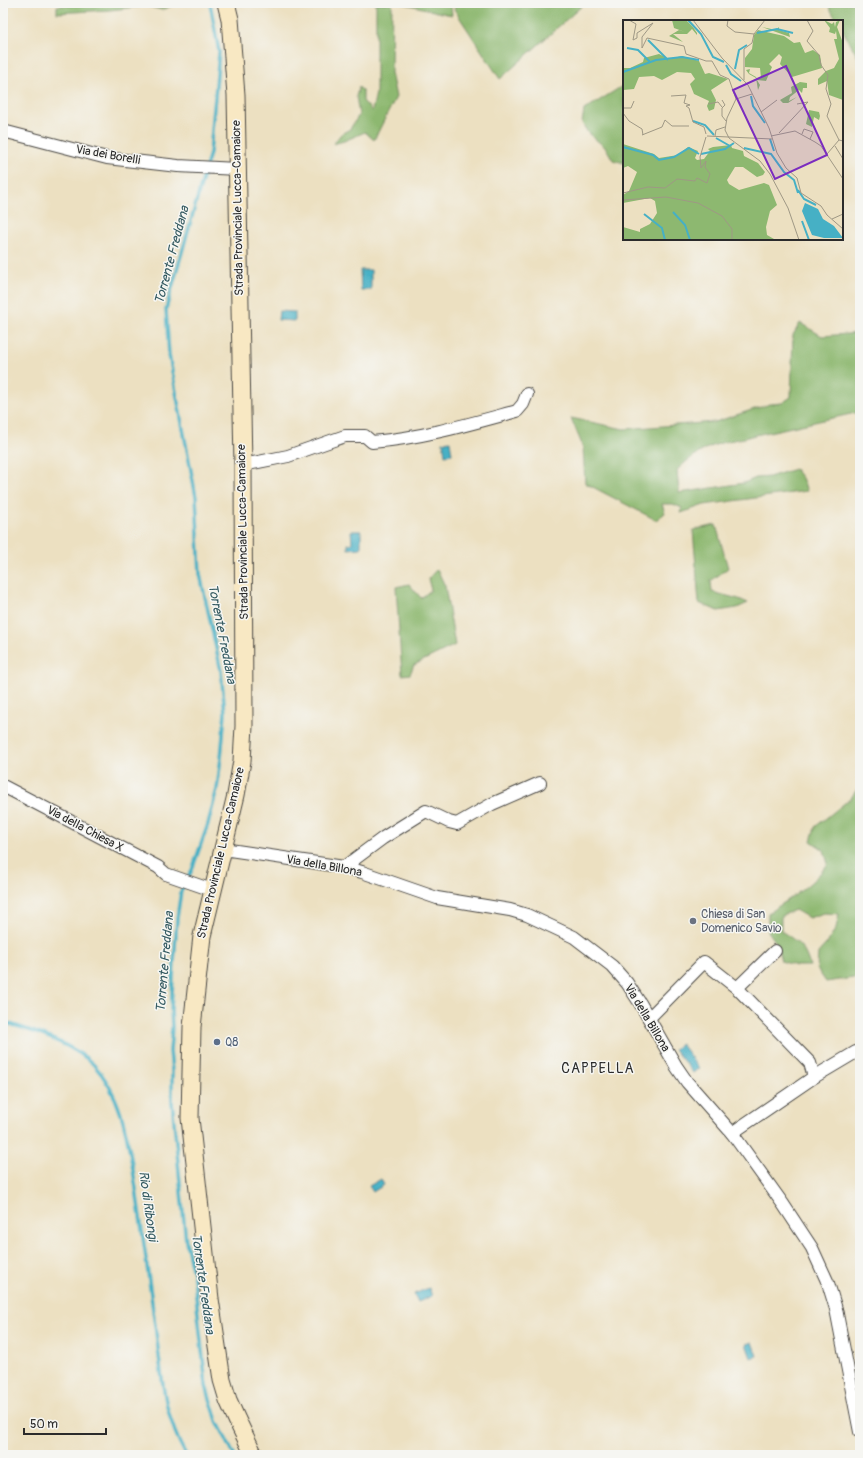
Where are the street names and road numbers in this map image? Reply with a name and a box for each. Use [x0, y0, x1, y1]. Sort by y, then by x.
street label: Strada Provinciale Lucca-Camaiore [229, 120, 247, 296]
street label: Via dei Borelli [75, 142, 141, 168]
street label: Strada Provinciale Lucca-Camaiore [234, 444, 252, 620]
street label: Strada Provinciale Lucca-Camaiore [194, 766, 248, 940]
street label: Via della Chiesa X [44, 802, 126, 856]
street label: Via della Billona [285, 852, 363, 880]
street label: Via della Billona [621, 981, 673, 1055]

